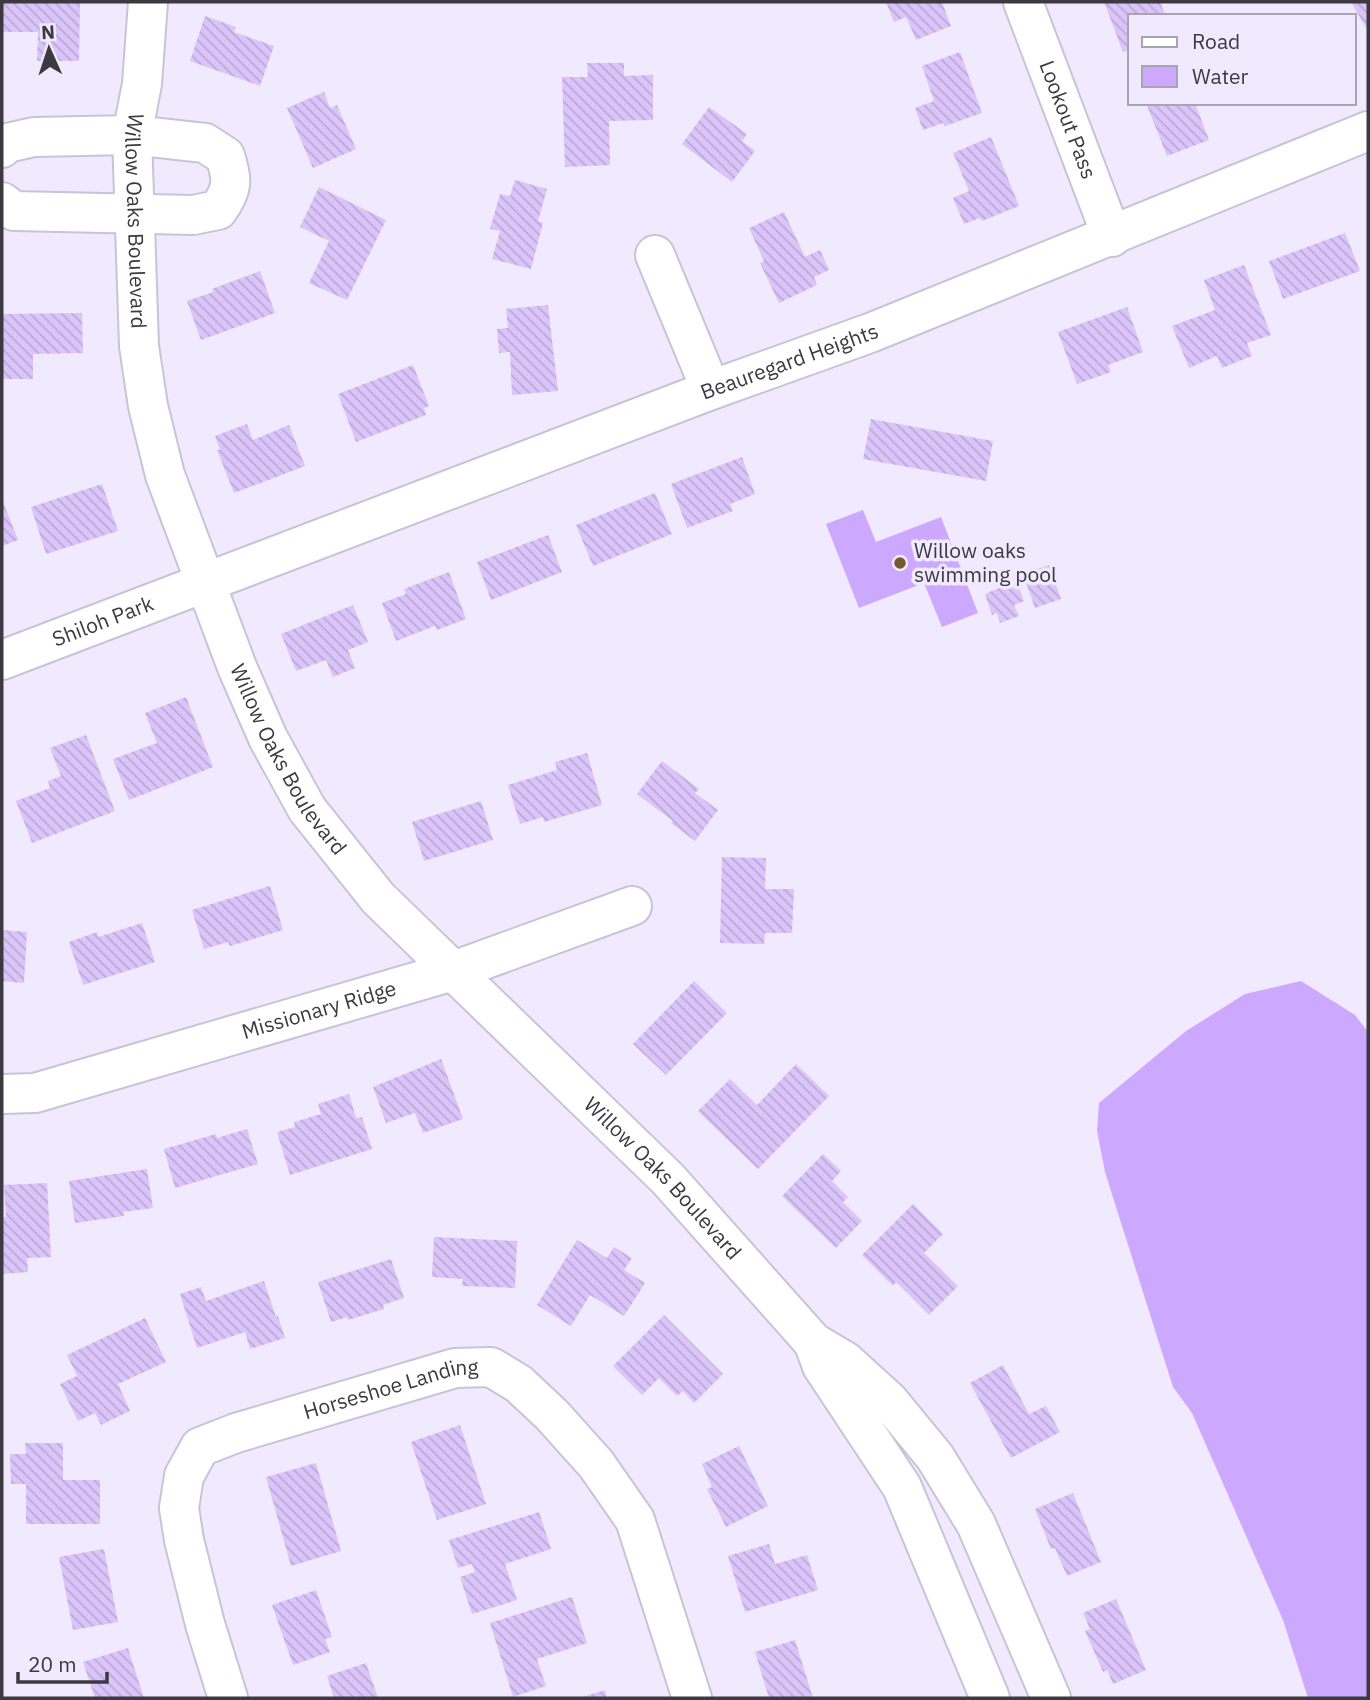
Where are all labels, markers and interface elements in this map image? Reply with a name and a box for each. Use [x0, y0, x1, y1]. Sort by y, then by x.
north arrow [14, 14, 84, 84]
legend [1128, 14, 1356, 105]
text: N [41, 20, 56, 44]
text: Road [1192, 27, 1240, 55]
street label: Lookout Pass [1033, 56, 1104, 183]
text: Water [1192, 62, 1249, 90]
street label: Willow Oaks Boulevard [119, 111, 153, 329]
street label: Beauregard Heights [696, 316, 882, 406]
place label: Willow oaks swimming pool [914, 536, 1057, 588]
marker: Willow oaks swimming pool [892, 555, 908, 571]
street label: Shiloh Park [48, 589, 157, 653]
street label: Willow Oaks Boulevard [224, 659, 353, 860]
street label: Missionary Ridge [238, 973, 399, 1045]
street label: Willow Oaks Boulevard [578, 1090, 748, 1265]
street label: Horseshoe Landing [300, 1352, 479, 1425]
scale bar [18, 1640, 107, 1684]
text: 20 m [28, 1650, 77, 1678]

